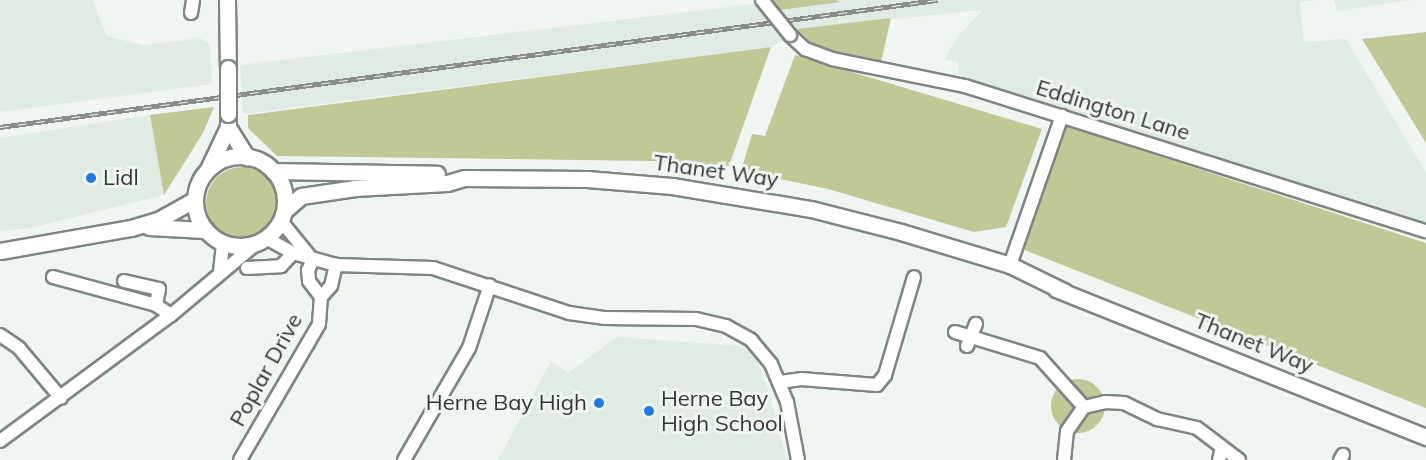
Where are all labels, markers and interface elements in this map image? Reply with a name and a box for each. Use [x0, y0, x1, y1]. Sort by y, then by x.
street label: Eddington Lane [1033, 74, 1193, 146]
street label: Thanet Way [652, 149, 780, 193]
place label: Lidl [103, 165, 139, 191]
marker: Lidl [84, 171, 98, 185]
street label: Thanet Way [1191, 307, 1317, 379]
street label: Poplar Drive [224, 309, 308, 431]
place label: Herne Bay High School [661, 385, 783, 436]
place label: Herne Bay High [426, 390, 587, 416]
marker: Herne Bay High [592, 396, 606, 410]
marker: Herne Bay High School [642, 404, 656, 418]

